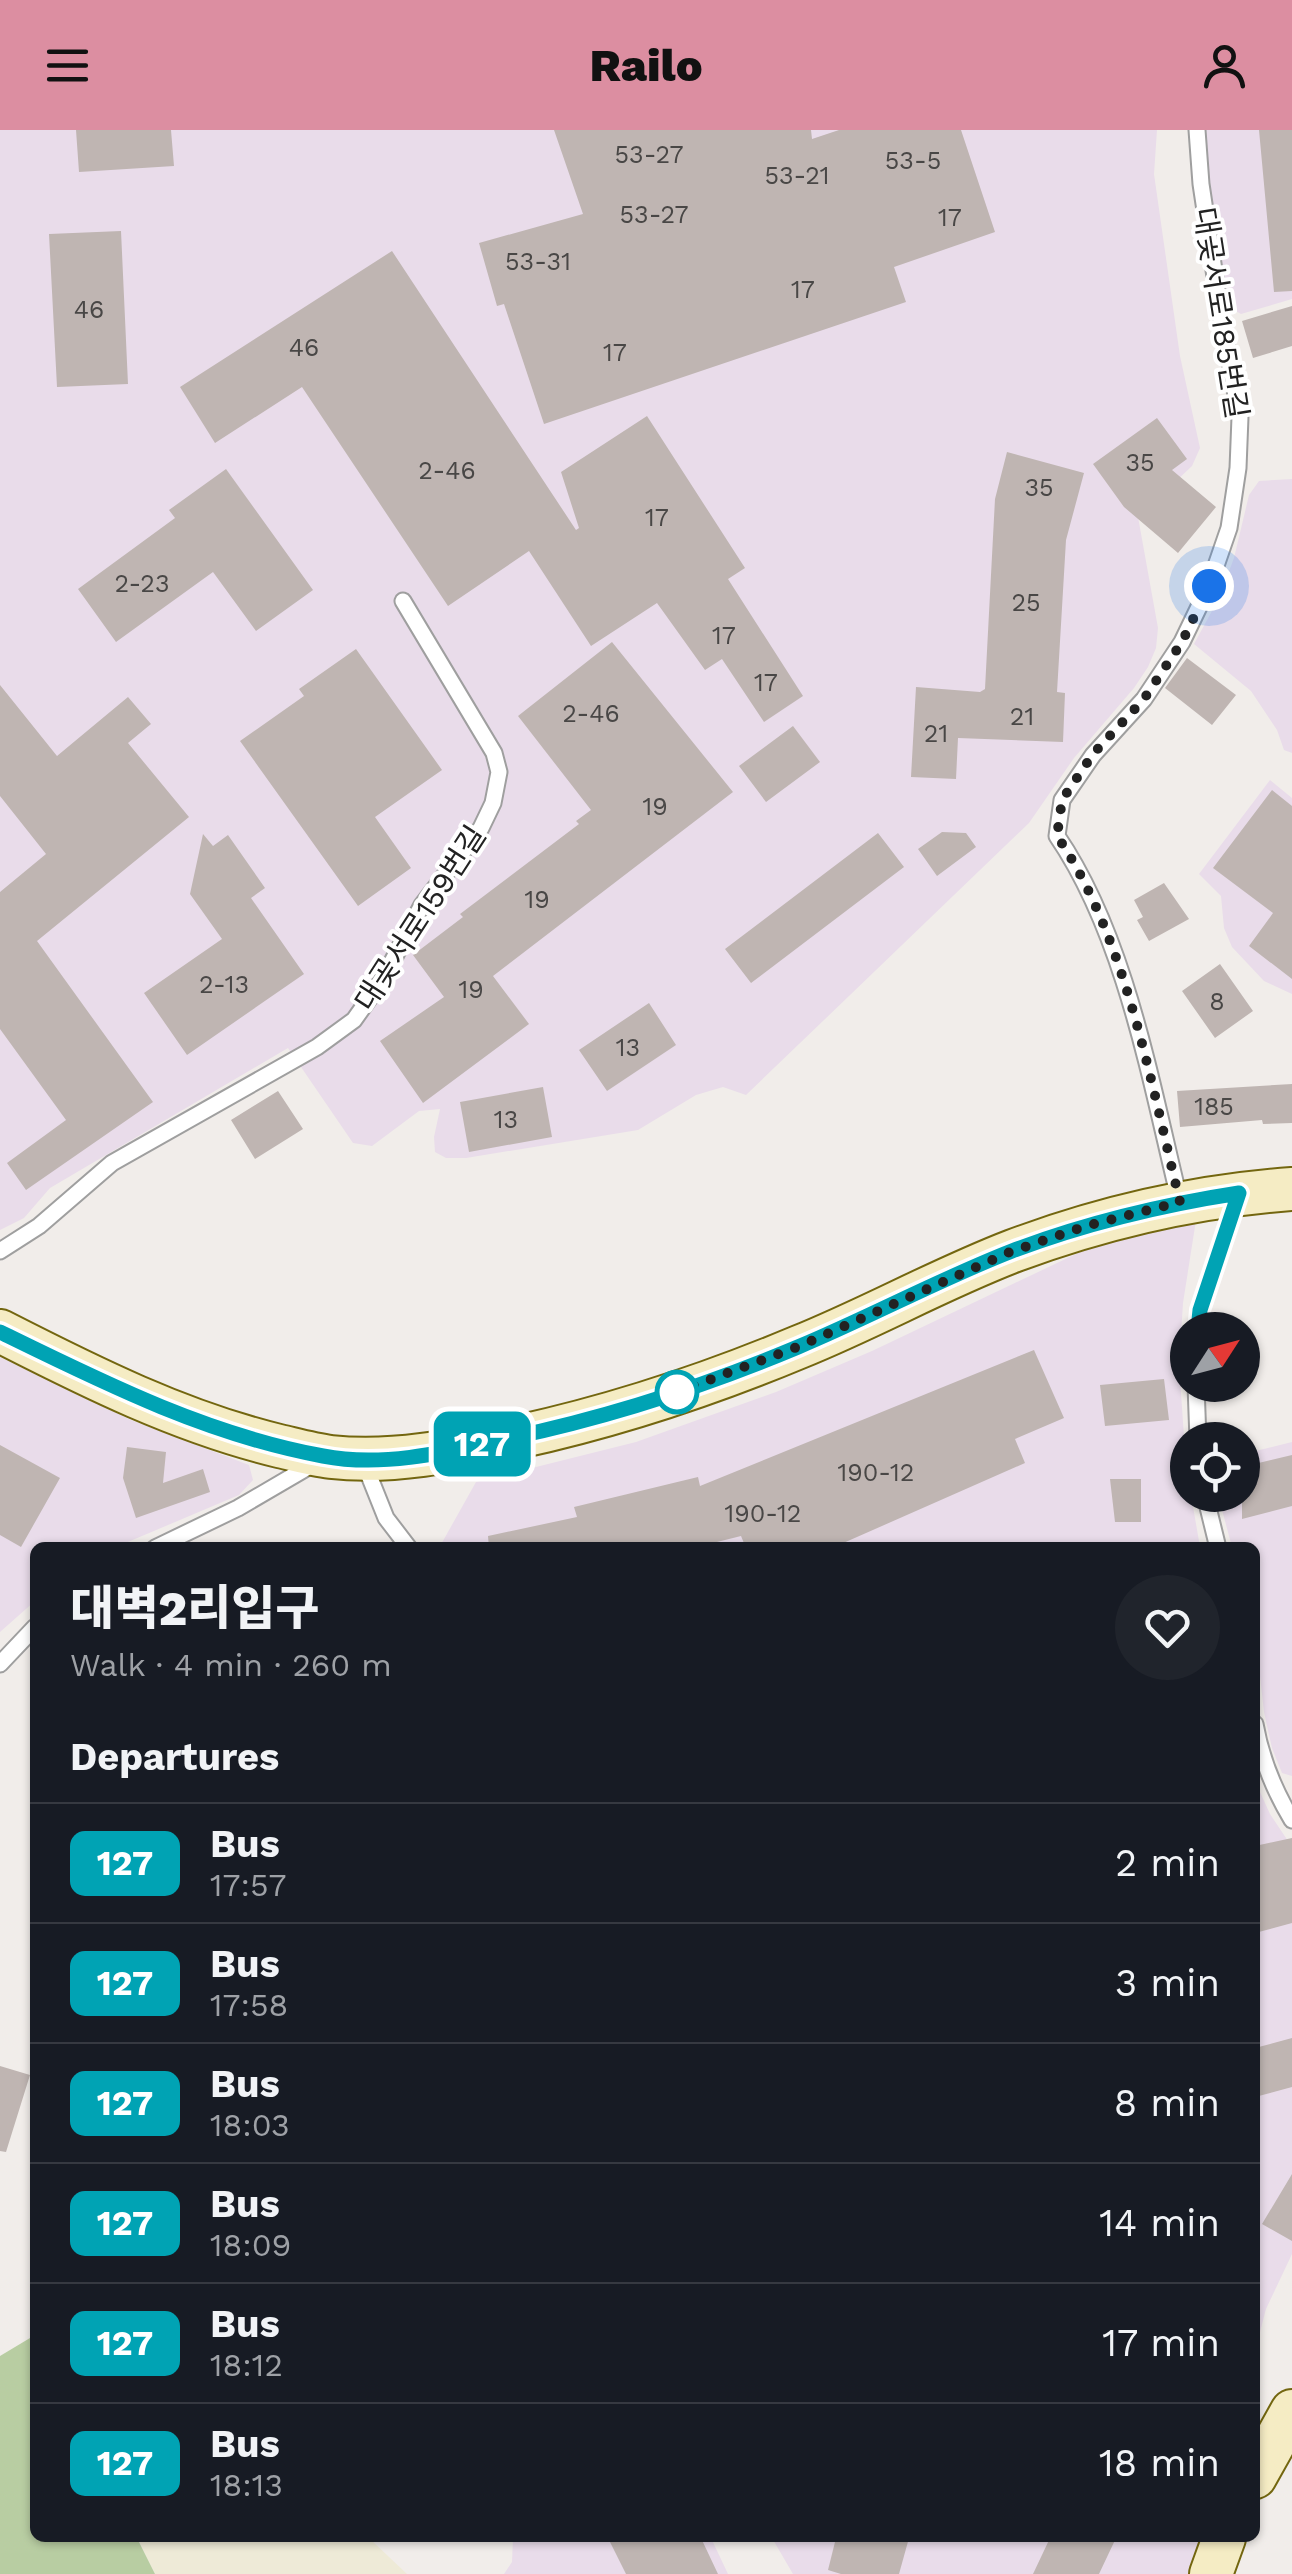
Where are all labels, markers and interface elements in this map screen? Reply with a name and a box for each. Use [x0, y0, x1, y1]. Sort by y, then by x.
icon: menu [40, 38, 95, 93]
icon: person [1197, 38, 1252, 93]
text: Railo [589, 39, 703, 92]
house number: 53-27 [615, 140, 683, 169]
house number: 53-5 [885, 146, 941, 175]
house number: 53-21 [764, 161, 830, 190]
house number: 53-27 [620, 200, 688, 229]
house number: 17 [938, 203, 962, 232]
street label: 대곶서로185번길 [1187, 205, 1255, 421]
house number: 53-31 [505, 247, 571, 276]
house number: 17 [791, 275, 815, 304]
house number: 46 [74, 295, 104, 324]
house number: 46 [289, 333, 319, 362]
house number: 17 [603, 338, 627, 367]
house number: 35 [1125, 448, 1155, 477]
house number: 2-46 [418, 456, 476, 485]
house number: 35 [1024, 473, 1054, 502]
house number: 17 [645, 503, 669, 532]
your location [1184, 561, 1234, 611]
house number: 2-23 [115, 569, 169, 598]
house number: 25 [1011, 588, 1041, 617]
house number: 17 [712, 621, 736, 650]
house number: 17 [754, 668, 778, 697]
house number: 2-46 [562, 699, 620, 728]
house number: 21 [1010, 702, 1034, 731]
house number: 21 [924, 719, 948, 748]
house number: 19 [642, 792, 668, 821]
street label: 대곶서로159번길 [347, 819, 493, 1017]
house number: 19 [524, 885, 550, 914]
house number: 2-13 [199, 970, 249, 999]
house number: 19 [458, 975, 484, 1004]
house number: 8 [1209, 987, 1225, 1016]
house number: 13 [616, 1033, 640, 1062]
house number: 185 [1194, 1092, 1234, 1121]
house number: 13 [494, 1105, 518, 1134]
north arrow [1170, 1312, 1260, 1402]
map controls [1170, 1312, 1260, 1512]
unlabelled marker [656, 1371, 698, 1413]
line badge: 127 [424, 1412, 540, 1476]
button: locate [1170, 1422, 1260, 1512]
text: 127 [454, 1423, 510, 1465]
house number: 190-12 [838, 1458, 914, 1487]
house number: 190-12 [725, 1499, 801, 1528]
button: heart [1115, 1575, 1220, 1680]
text: 대벽2리입구 [70, 1580, 320, 1637]
text: Walk · 4 min · 260 m [70, 1646, 392, 1684]
text: Departures [70, 1735, 279, 1779]
text: Bus [210, 1822, 280, 1866]
text: 2 min [1115, 1841, 1220, 1885]
text: 127 [97, 1842, 153, 1884]
text: 17:57 [210, 1866, 286, 1904]
text: Bus [210, 1942, 280, 1986]
text: 3 min [1115, 1961, 1220, 2005]
text: 127 [97, 1962, 153, 2004]
text: 17:58 [210, 1986, 288, 2024]
text: Bus [210, 2062, 280, 2106]
text: 8 min [1114, 2081, 1220, 2125]
text: 127 [97, 2082, 153, 2124]
text: 18:03 [210, 2106, 290, 2144]
text: Bus [210, 2182, 280, 2226]
text: 14 min [1099, 2201, 1220, 2245]
text: 127 [97, 2202, 153, 2244]
text: 18:09 [210, 2226, 291, 2264]
text: Bus [210, 2302, 280, 2346]
text: 17 min [1102, 2321, 1220, 2365]
text: 127 [97, 2322, 153, 2364]
text: 18:12 [210, 2346, 283, 2384]
text: Bus [210, 2422, 280, 2466]
text: 18 min [1099, 2441, 1220, 2485]
text: 127 [97, 2442, 153, 2484]
text: 18:13 [210, 2466, 283, 2504]

